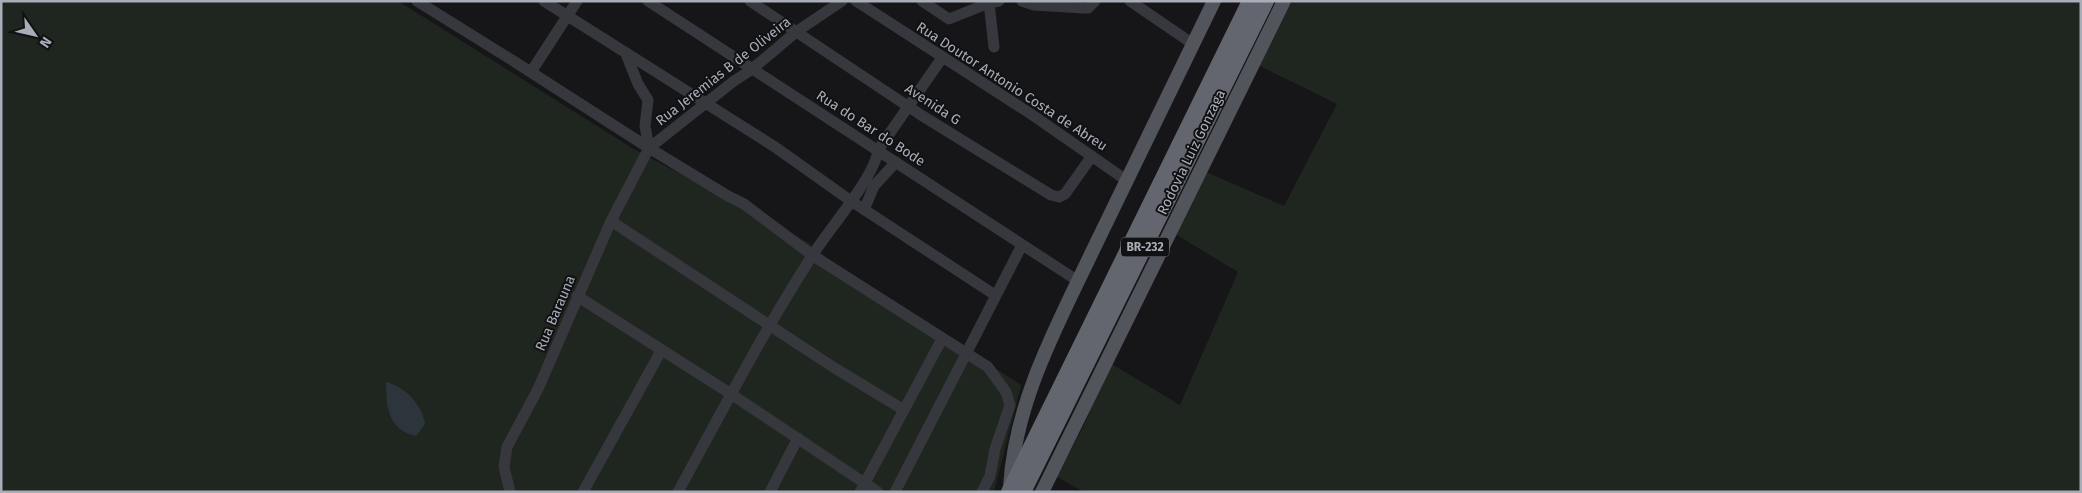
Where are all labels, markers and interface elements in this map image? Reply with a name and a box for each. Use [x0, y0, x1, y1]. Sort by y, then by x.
north arrow [10, 10, 60, 60]
street label: Rua Jeremias B de Oliveira [652, 13, 794, 129]
street label: Rua Doutor Antonio Costa de Abreu [913, 18, 1110, 155]
text: N [36, 33, 55, 51]
street label: Avenida G [902, 80, 964, 129]
street label: Rua do Bar do Bode [813, 87, 928, 170]
street label: Rodovia Luiz Gonzaga [1154, 87, 1229, 218]
road number: BR-232 [1121, 238, 1169, 256]
street label: Rua Barauna [532, 273, 579, 354]

